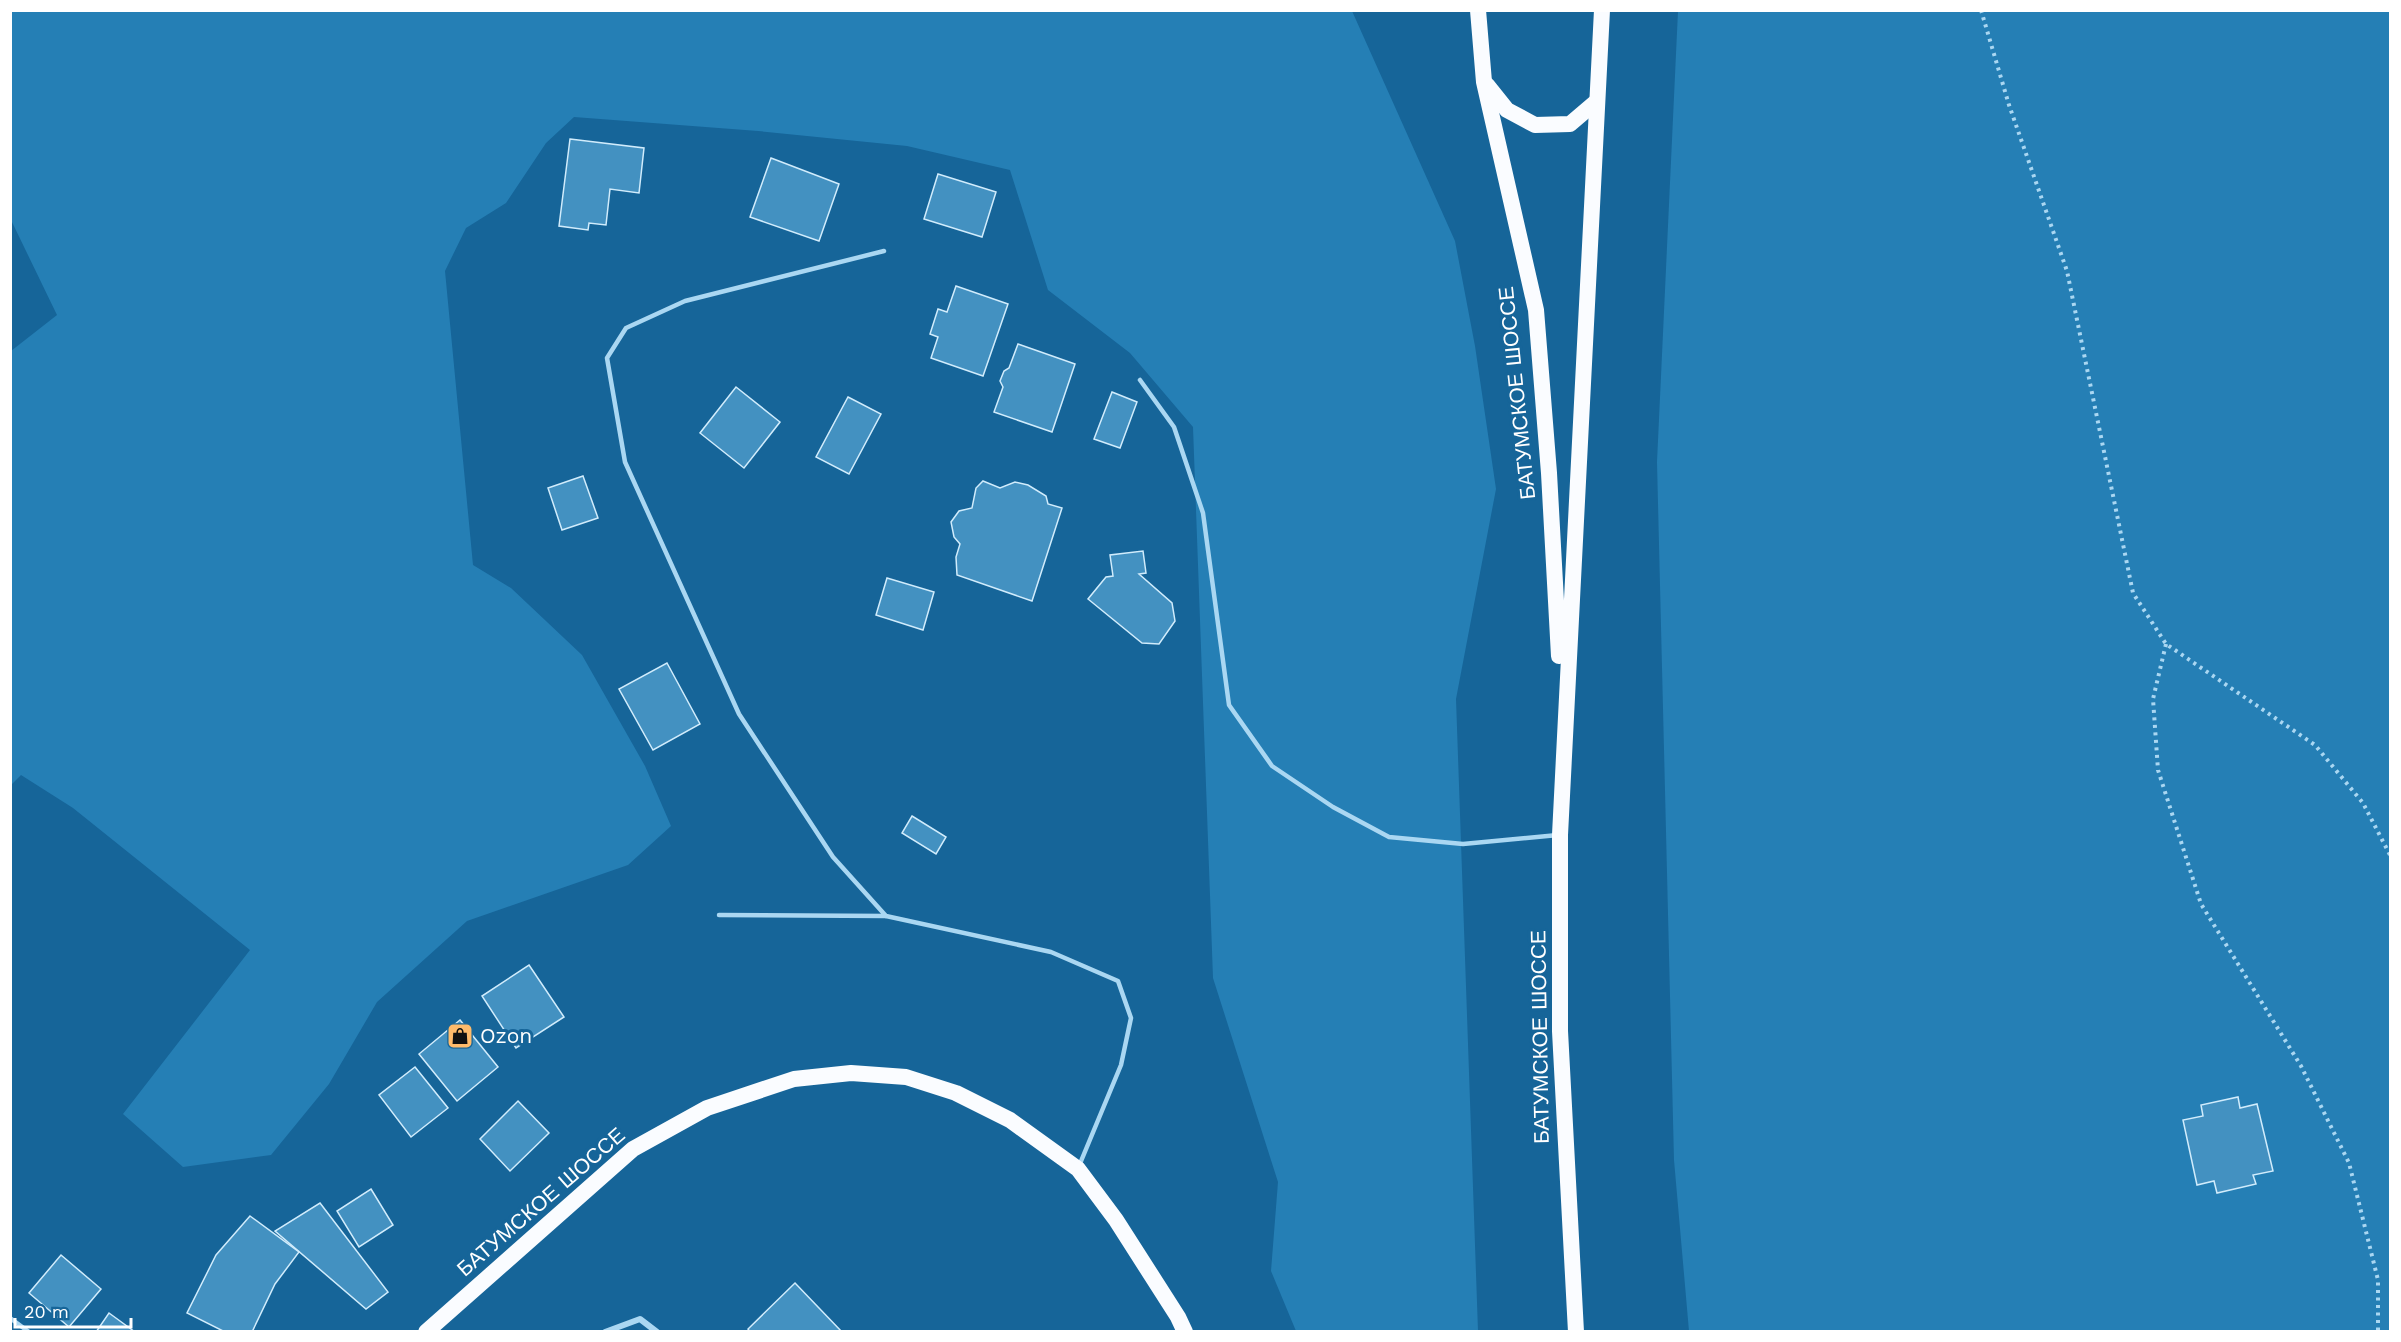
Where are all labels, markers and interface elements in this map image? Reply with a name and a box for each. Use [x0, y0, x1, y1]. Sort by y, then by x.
street label: БАТУМСКОЕ ШОССЕ [1493, 285, 1540, 501]
street label: БАТУМСКОЕ ШОССЕ [1525, 930, 1554, 1144]
shop icon: Ozon [445, 1021, 475, 1051]
place label: Ozon [480, 1023, 532, 1048]
street label: БАТУМСКОЕ ШОССЕ [452, 1122, 630, 1281]
scale bar [15, 1291, 130, 1329]
text: 20 m [24, 1301, 69, 1322]

